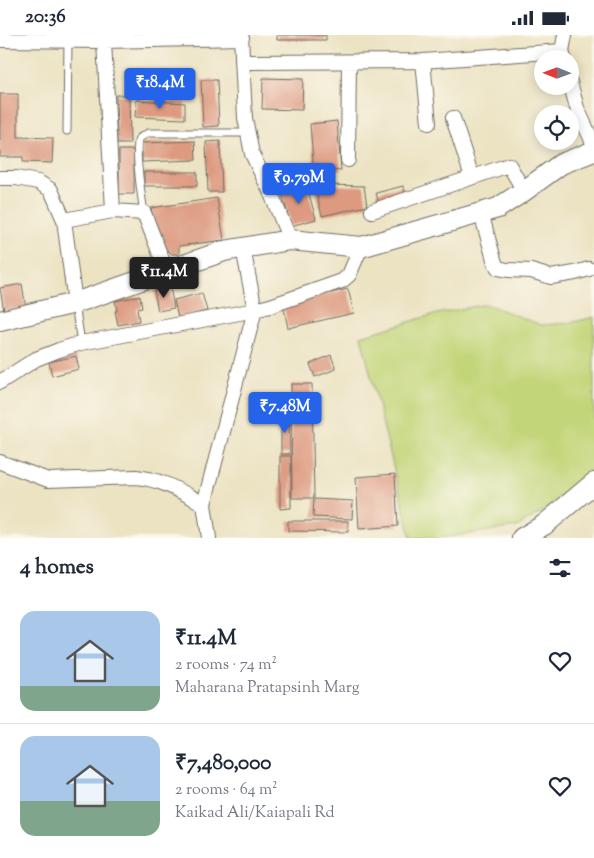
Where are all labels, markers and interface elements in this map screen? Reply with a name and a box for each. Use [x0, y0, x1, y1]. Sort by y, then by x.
text: 20:36 [25, 4, 66, 31]
north arrow [534, 50, 579, 95]
map controls [534, 50, 579, 150]
pin: ₹18.4M [119, 67, 201, 110]
text: ₹18.4M [135, 72, 185, 95]
button: locate [534, 105, 579, 150]
pin: ₹9.79M [258, 163, 340, 205]
text: ₹9.79M [273, 167, 325, 190]
pin: ₹11.4M [123, 257, 205, 299]
text: ₹11.4M [141, 261, 187, 284]
pin: ₹7.48M [244, 391, 326, 434]
text: ₹7.48M [259, 396, 311, 419]
text: 4 homes [20, 553, 94, 583]
icon: filters [546, 554, 574, 582]
text: ₹11.4M [175, 624, 236, 654]
icon: home [60, 631, 120, 691]
icon: heart [546, 647, 574, 675]
text: 2 rooms · 74 m² [175, 654, 277, 677]
text: Maharana Pratapsinh Marg [175, 677, 360, 700]
text: ₹7,480,000 [175, 749, 271, 779]
icon: home [60, 756, 120, 816]
icon: heart [546, 772, 574, 800]
text: 2 rooms · 64 m² [175, 779, 278, 802]
text: Kaikad Ali/Kaiapali Rd [175, 802, 334, 825]

